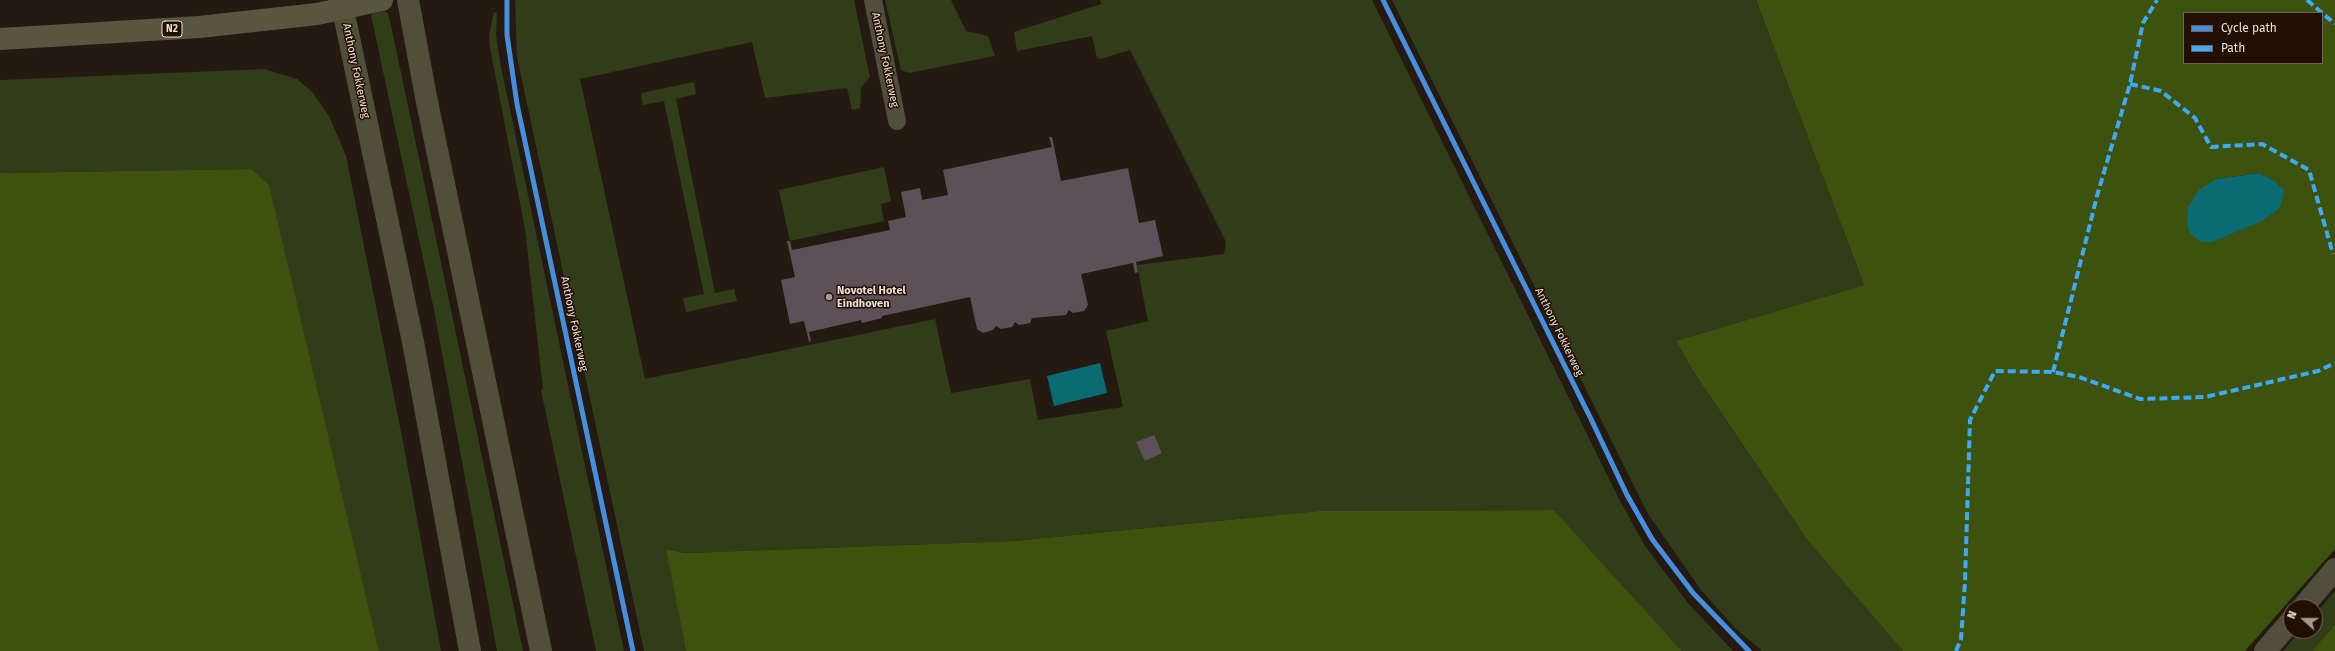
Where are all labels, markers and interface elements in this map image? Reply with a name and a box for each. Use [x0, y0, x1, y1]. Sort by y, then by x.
street label: Anthony Fokkerweg [868, 11, 902, 109]
legend [2183, 12, 2323, 64]
road number: N2 [162, 21, 182, 37]
text: Cycle path [2221, 21, 2277, 35]
street label: Anthony Fokkerweg [339, 22, 373, 120]
text: Path [2221, 41, 2245, 55]
street label: Anthony Fokkerweg [557, 275, 591, 373]
place label: Novotel Hotel Eindhoven [837, 284, 906, 310]
street label: Anthony Fokkerweg [1532, 286, 1586, 378]
marker: Novotel Hotel Eindhoven [824, 292, 834, 302]
north arrow [2283, 599, 2323, 639]
text: N [2285, 609, 2300, 621]

